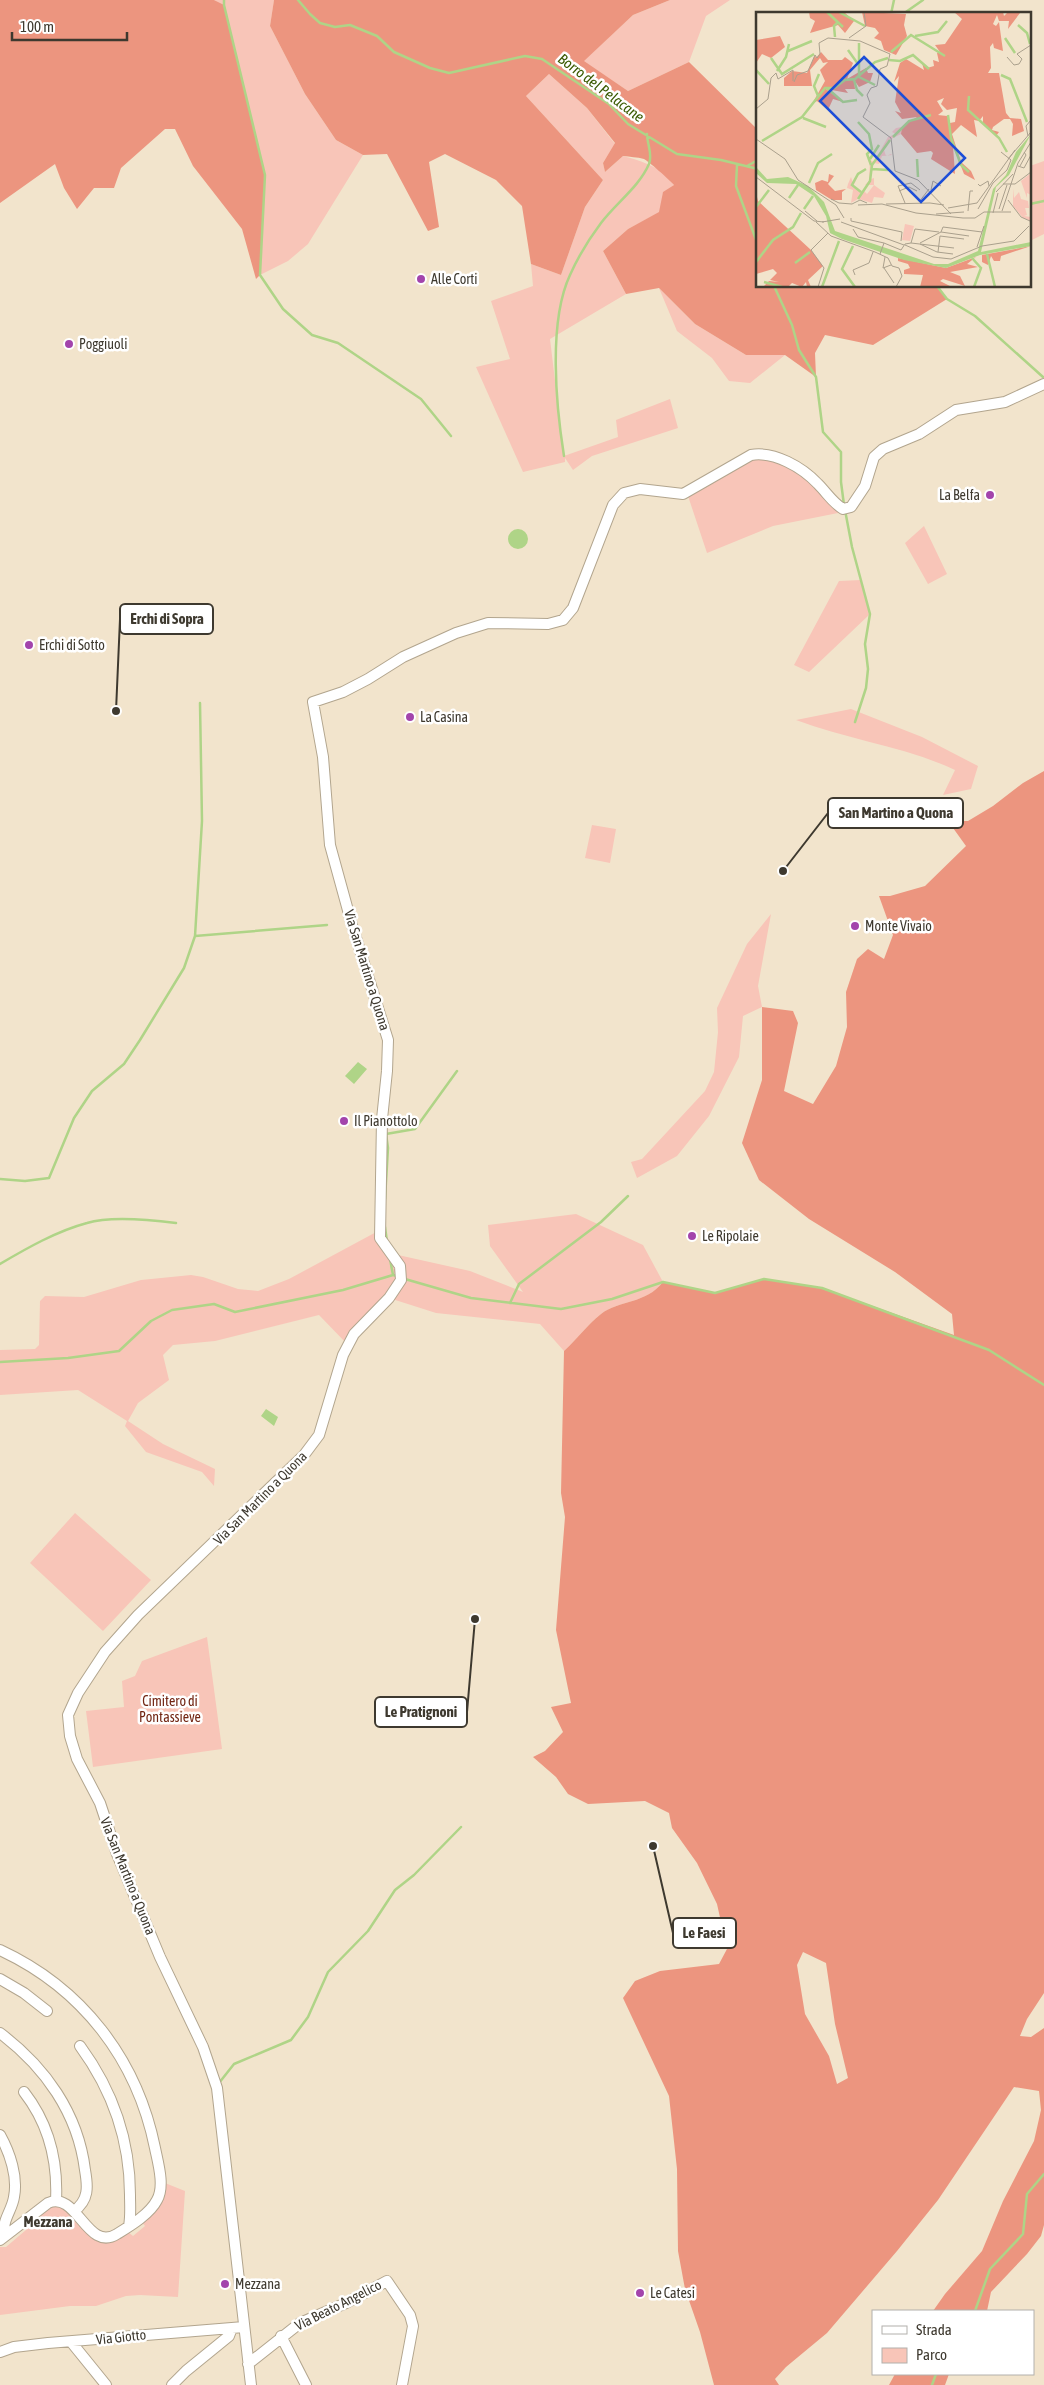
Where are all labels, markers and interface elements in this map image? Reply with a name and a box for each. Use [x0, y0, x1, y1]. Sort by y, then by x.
scale bar [12, 10, 128, 42]
inset map [756, 12, 1032, 288]
text: 100 m [20, 18, 54, 35]
water label: Borro del Pelacane [555, 50, 648, 125]
place label: Alle Corti [431, 271, 478, 287]
marker: Alle Corti [415, 273, 427, 285]
place label: Poggiuoli [79, 336, 128, 352]
marker: Poggiuoli [63, 338, 75, 350]
place label: La Belfa [939, 487, 980, 503]
marker: La Belfa [984, 489, 996, 501]
callout: Erchi di Sopra [120, 604, 213, 634]
text: Erchi di Sopra [130, 610, 204, 627]
place label: Erchi di Sotto [39, 637, 105, 653]
marker: Erchi di Sotto [23, 639, 35, 651]
place label: La Casina [420, 709, 468, 725]
marker: La Casina [404, 711, 416, 723]
callout: San Martino a Quona [828, 798, 963, 828]
text: San Martino a Quona [839, 804, 953, 821]
street label: Via San Martino a Quona [341, 908, 393, 1032]
place label: Monte Vivaio [865, 918, 932, 934]
marker: Monte Vivaio [849, 920, 861, 932]
place label: Il Pianottolo [354, 1113, 418, 1129]
marker: Il Pianottolo [338, 1115, 350, 1127]
place label: Le Ripolaie [702, 1228, 759, 1244]
marker: Le Ripolaie [686, 1230, 698, 1242]
street label: Via San Martino a Quona [210, 1448, 310, 1548]
park label: Cimitero di Pontassieve [139, 1693, 201, 1725]
callout: Le Pratignoni [375, 1697, 467, 1727]
text: Le Pratignoni [385, 1703, 457, 1720]
street label: Via San Martino a Quona [97, 1815, 159, 1937]
callout: Le Faesi [673, 1918, 736, 1948]
text: Le Faesi [683, 1924, 725, 1941]
district label: Mezzana [24, 2213, 72, 2230]
place label: Mezzana [235, 2276, 281, 2292]
street label: Via Beato Angelico [292, 2276, 384, 2334]
marker: Mezzana [219, 2278, 231, 2290]
place label: Le Catesi [650, 2285, 695, 2301]
marker: Le Catesi [634, 2287, 646, 2299]
legend [872, 2310, 1034, 2375]
text: Strada [916, 2321, 952, 2338]
street label: Via Giotto [95, 2326, 147, 2348]
text: Parco [916, 2346, 947, 2363]

